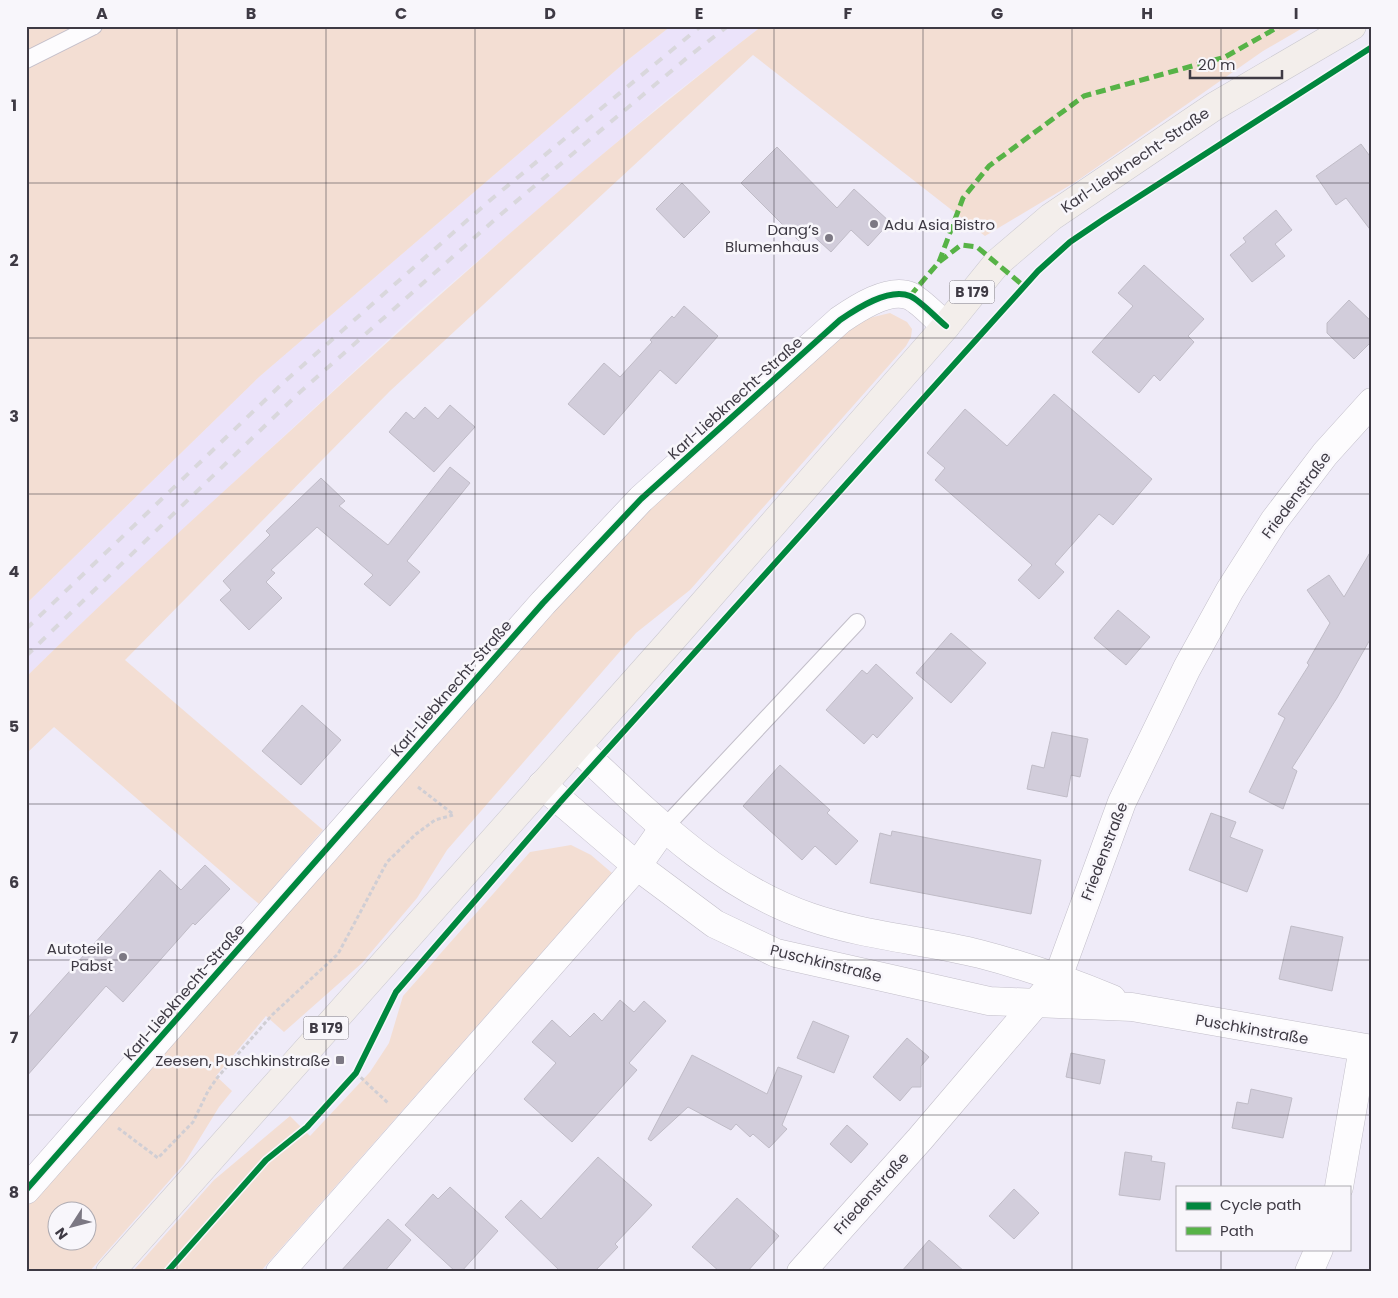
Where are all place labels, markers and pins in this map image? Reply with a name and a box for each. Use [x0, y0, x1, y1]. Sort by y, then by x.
place label: Adu Asia Bistro [884, 214, 995, 235]
marker: Adu Asia Bistro [868, 218, 880, 230]
place label: Dang‘s Blumenhaus [725, 219, 819, 257]
marker: Dang‘s Blumenhaus [823, 232, 835, 244]
place label: Autoteile Pabst [47, 938, 113, 976]
marker: Autoteile Pabst [117, 951, 129, 963]
place label: Zeesen, Puschkinstraße [155, 1050, 330, 1071]
marker: Zeesen, Puschkinstraße [334, 1054, 346, 1066]

